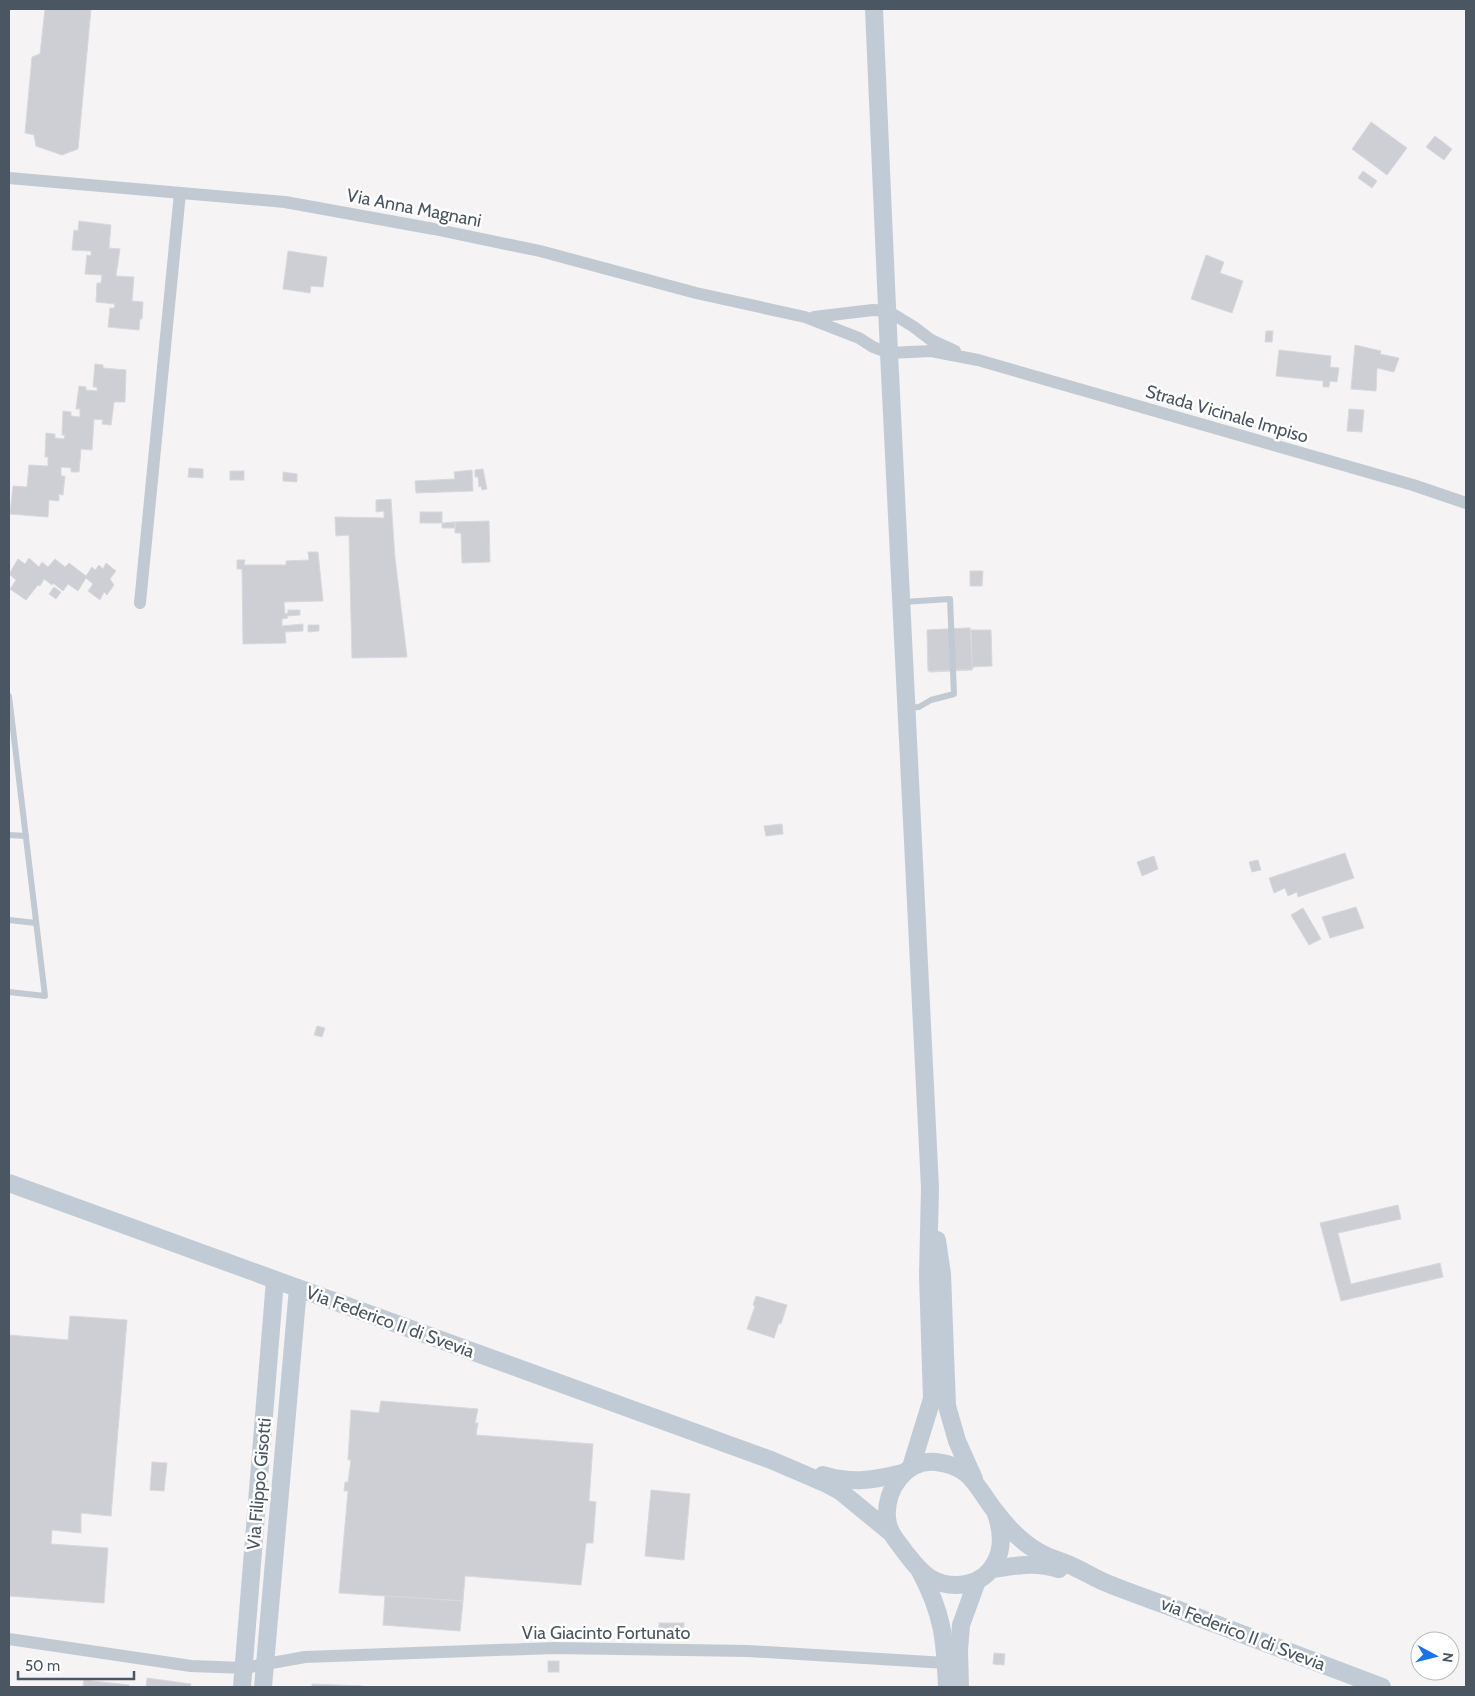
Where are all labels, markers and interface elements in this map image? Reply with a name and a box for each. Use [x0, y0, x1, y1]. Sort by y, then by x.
street label: Via Anna Magnani [345, 184, 483, 232]
street label: Strada Vicinale Impiso [1143, 380, 1311, 448]
street label: Via Federico II di Svevia [303, 1281, 477, 1363]
street label: Via Filippo Gisotti [242, 1417, 276, 1551]
street label: via Federico II di Svevia [1158, 1592, 1329, 1676]
street label: Via Giacinto Fortunato [522, 1622, 690, 1644]
north arrow [1410, 1631, 1460, 1681]
scale bar [18, 1648, 134, 1680]
text: N [1438, 1652, 1457, 1664]
text: 50 m [25, 1657, 60, 1675]

